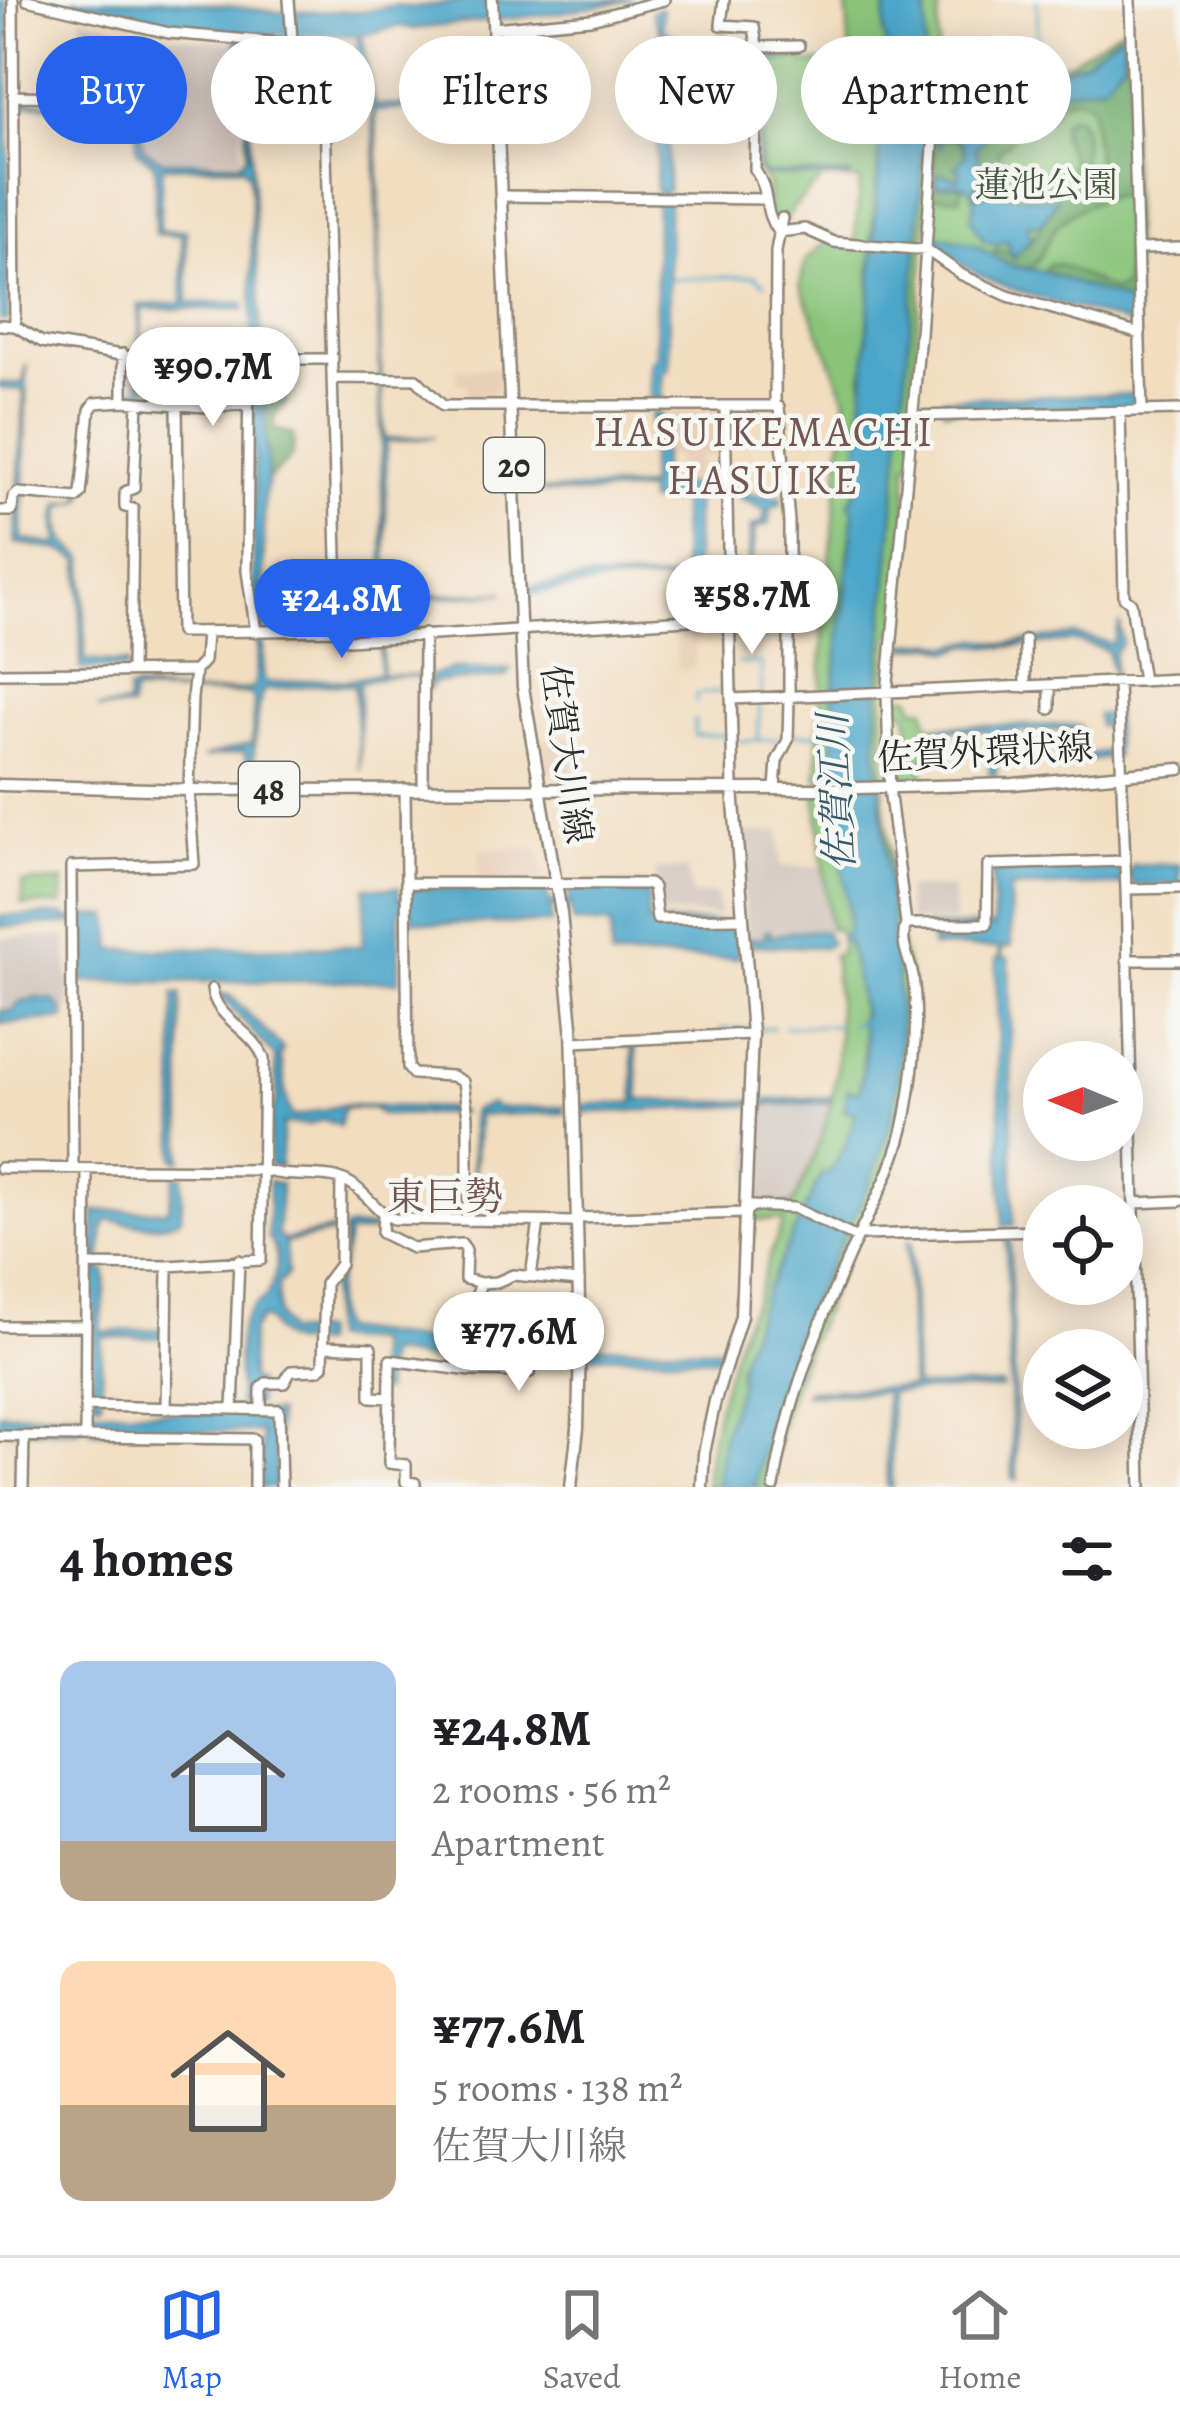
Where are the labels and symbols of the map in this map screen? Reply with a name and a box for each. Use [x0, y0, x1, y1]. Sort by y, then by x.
park label: 蓮池公園 [974, 160, 1118, 209]
pin: ¥90.7M [115, 327, 311, 429]
district label: HASUIKEMACHI HASUIKE [593, 403, 935, 508]
road number: 20 [484, 438, 544, 492]
pin: ¥58.7M [654, 555, 850, 657]
pin: ¥24.8M [244, 559, 440, 661]
street label: 佐賀大川線 [530, 661, 604, 847]
water label: 佐賀江川 [805, 709, 867, 871]
street label: 佐賀外環状線 [876, 722, 1094, 782]
road number: 48 [239, 762, 299, 816]
north arrow [1023, 1041, 1143, 1161]
district label: 東巨勢 [386, 1170, 504, 1223]
pin: ¥77.6M [421, 1292, 617, 1394]

